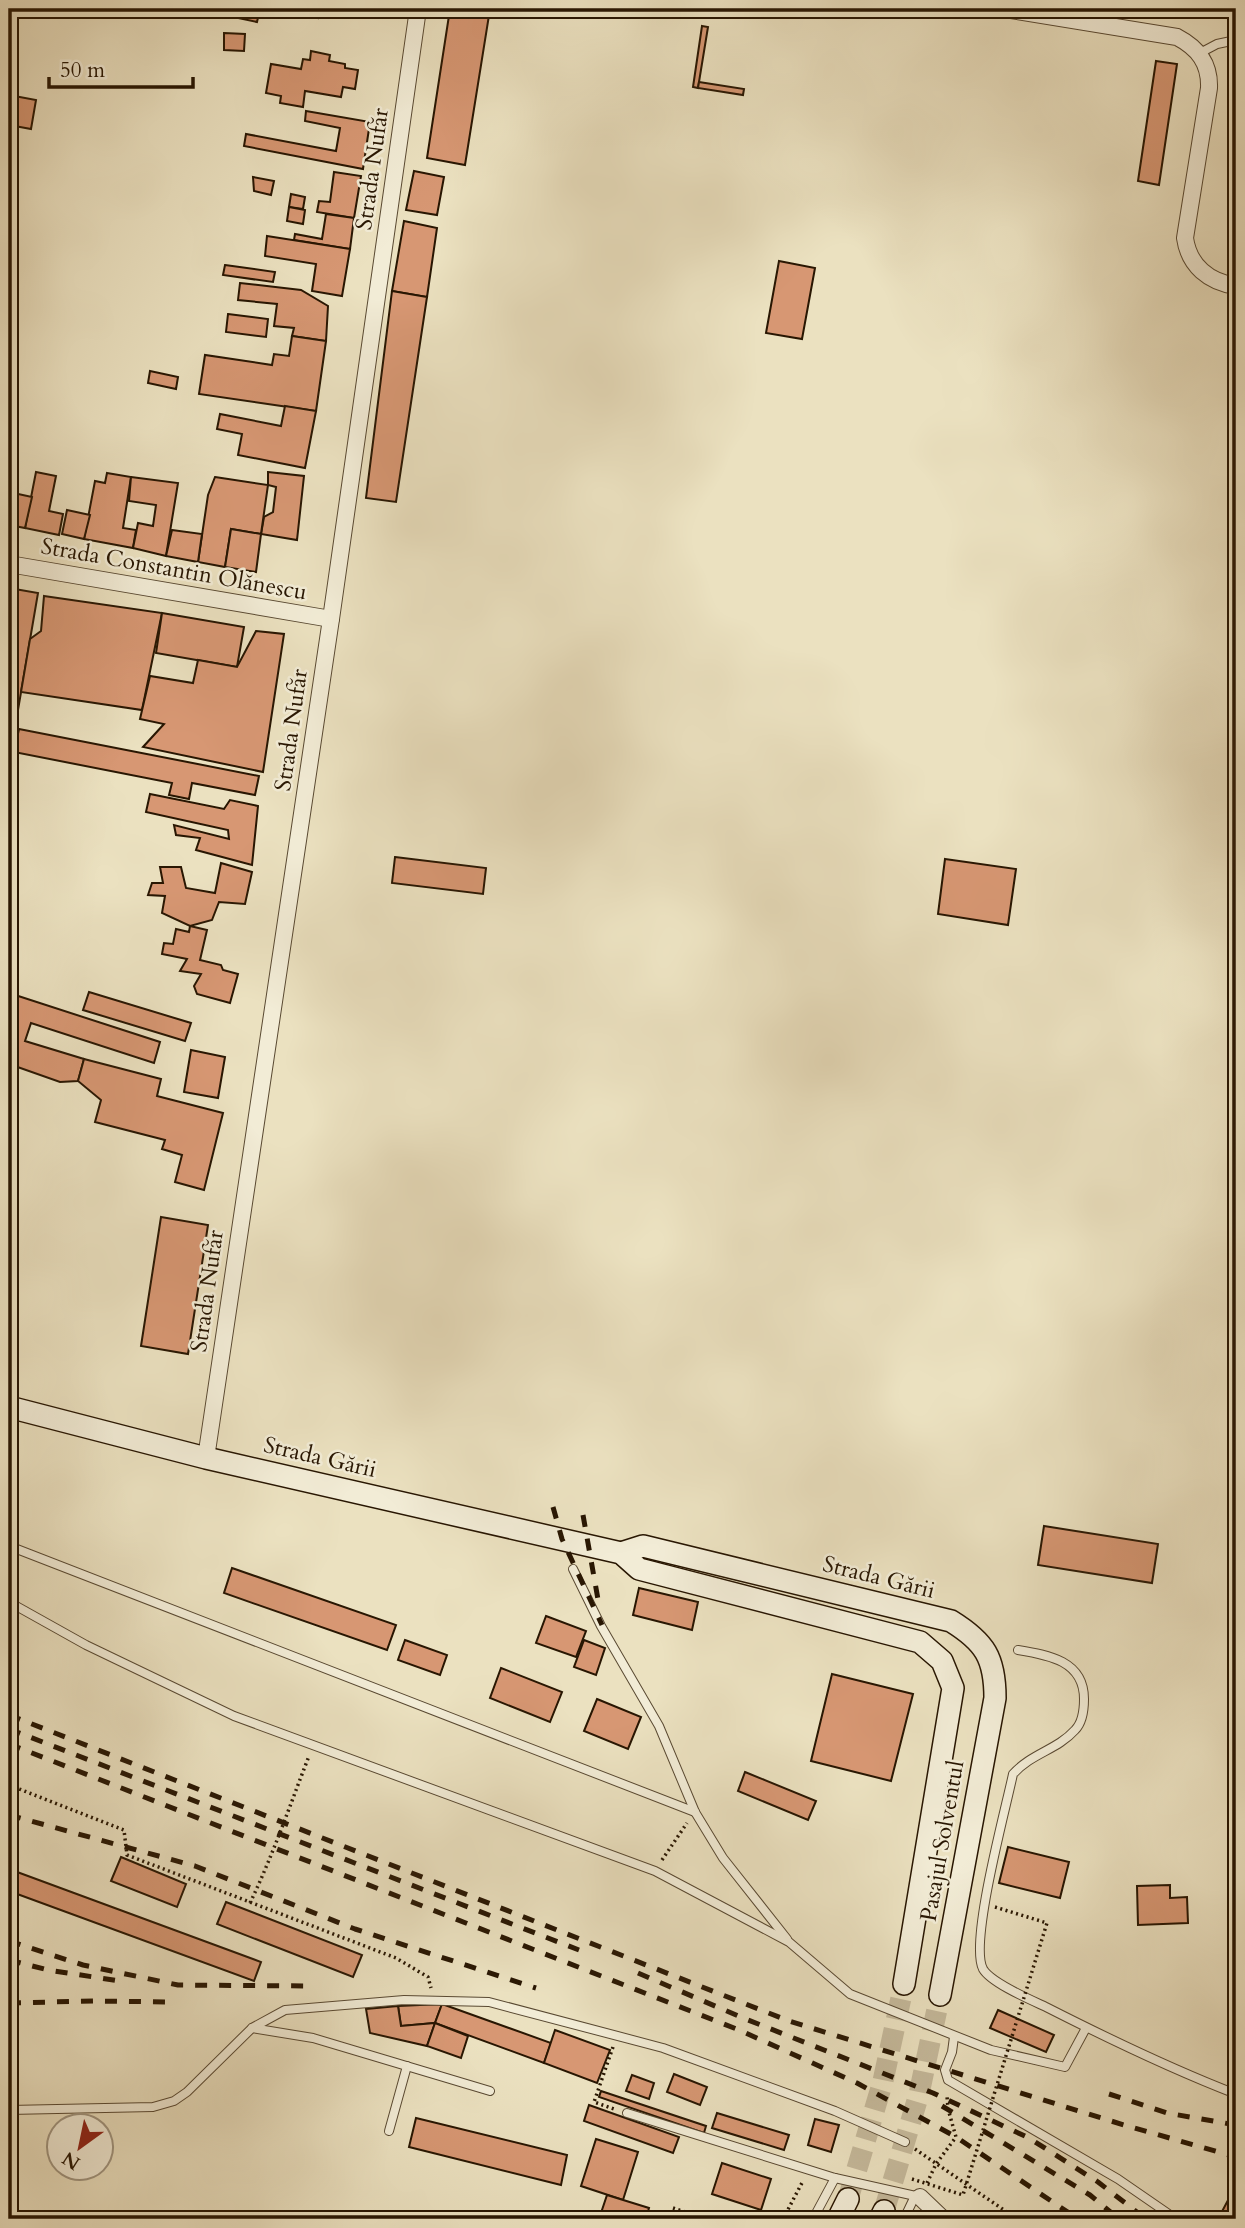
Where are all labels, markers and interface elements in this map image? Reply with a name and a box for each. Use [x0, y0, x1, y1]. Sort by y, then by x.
scale bar [49, 46, 192, 90]
text: 50 m [60, 56, 105, 85]
street label: Strada Nufăr [348, 105, 396, 232]
street label: Strada Constantin Olănescu [39, 530, 309, 608]
street label: Strada Nufăr [267, 666, 315, 793]
street label: Strada Nufăr [183, 1227, 231, 1354]
street label: Strada Gării [261, 1429, 379, 1485]
street label: Strada Gării [820, 1548, 938, 1606]
street label: Pasajul Solventul [913, 1758, 971, 1924]
north arrow [46, 2112, 116, 2182]
text: N [57, 2145, 85, 2176]

